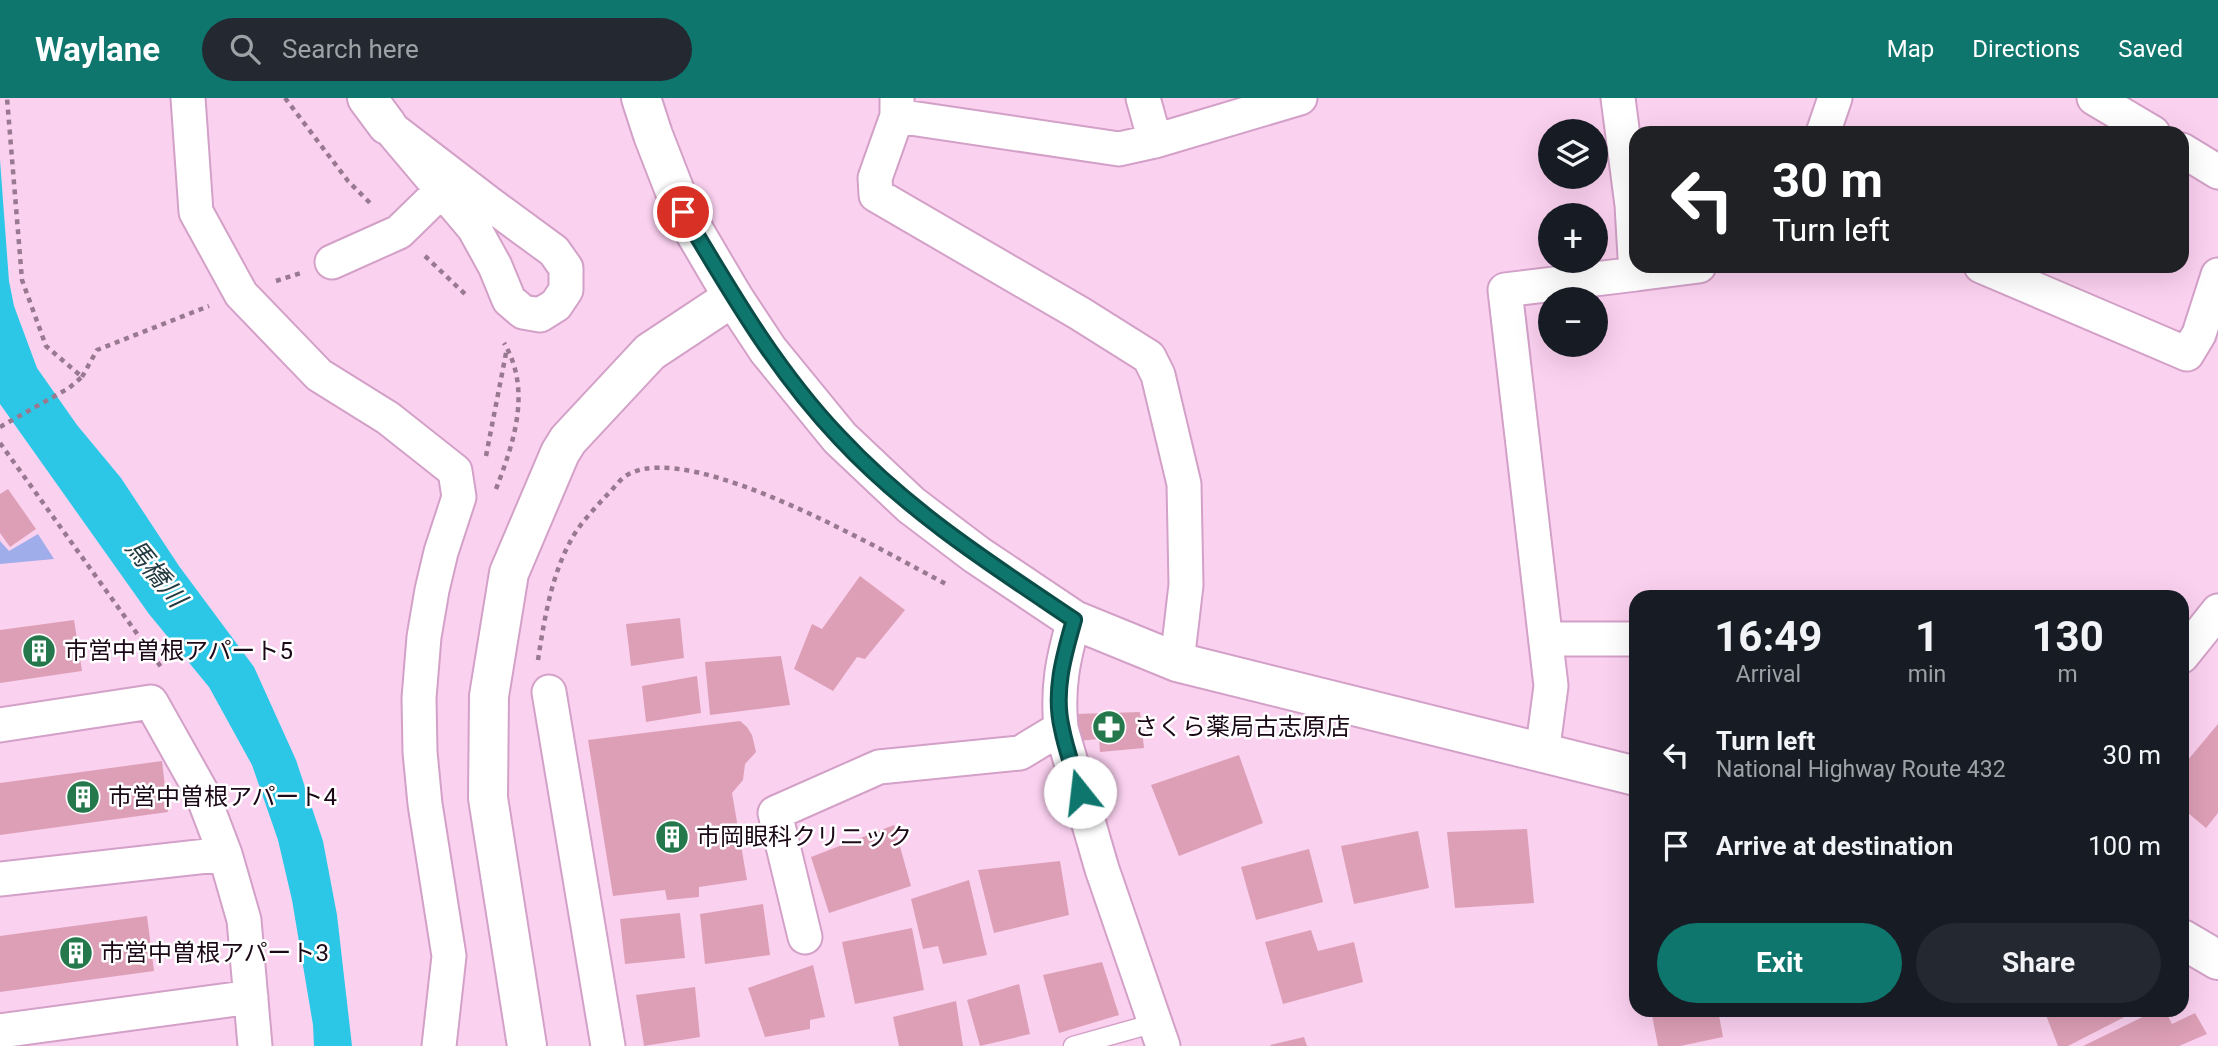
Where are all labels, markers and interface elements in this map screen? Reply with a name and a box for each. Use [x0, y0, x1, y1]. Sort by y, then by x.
search box [202, 18, 692, 81]
text: Waylane [35, 30, 160, 69]
icon: search [226, 30, 264, 68]
text: Search here [282, 34, 419, 64]
text: Map [1887, 35, 1934, 63]
text: Directions [1972, 35, 2080, 63]
text: Saved [2118, 35, 2183, 63]
map controls [1538, 119, 1608, 357]
button: layers [1538, 119, 1608, 189]
text: 30 m [1772, 152, 1883, 209]
icon: left [1657, 154, 1748, 245]
pin [653, 182, 713, 242]
icon: arrive [664, 193, 702, 231]
button: + [1538, 203, 1608, 273]
text: Turn left [1772, 211, 1890, 249]
button: − [1538, 287, 1608, 357]
water label: 馬橋川 [120, 533, 194, 615]
text: 16:49 [1714, 612, 1822, 661]
text: 1 [1915, 612, 1939, 661]
text: 130 [2031, 612, 2104, 661]
building icon: 市営中曽根アパート5 [20, 632, 58, 670]
place label: 市営中曽根アパート5 [64, 637, 293, 665]
text: Arrival [1736, 661, 1801, 688]
text: min [1908, 661, 1946, 688]
text: m [2058, 661, 2078, 688]
pharmacy icon: さくら薬局古志原店 [1090, 708, 1128, 746]
place label: さくら薬局古志原店 [1134, 713, 1350, 741]
text: Turn left [1716, 726, 1815, 756]
icon: left [1657, 736, 1695, 774]
text: 30 m [2103, 740, 2161, 770]
position arrow [1043, 755, 1117, 829]
text: National Highway Route 432 [1716, 756, 2006, 783]
building icon: 市営中曽根アパート4 [64, 778, 102, 816]
place label: 市営中曽根アパート4 [108, 783, 337, 811]
building icon: 市岡眼科クリニック [653, 818, 691, 856]
place label: 市岡眼科クリニック [696, 823, 912, 851]
icon: arrive [1657, 827, 1695, 865]
text: Arrive at destination [1716, 831, 1953, 861]
text: 100 m [2088, 831, 2161, 861]
button: Exit [1657, 923, 1902, 1003]
button: Share [1916, 923, 2161, 1003]
building icon: 市営中曽根アパート3 [57, 934, 95, 972]
place label: 市営中曽根アパート3 [100, 939, 329, 967]

